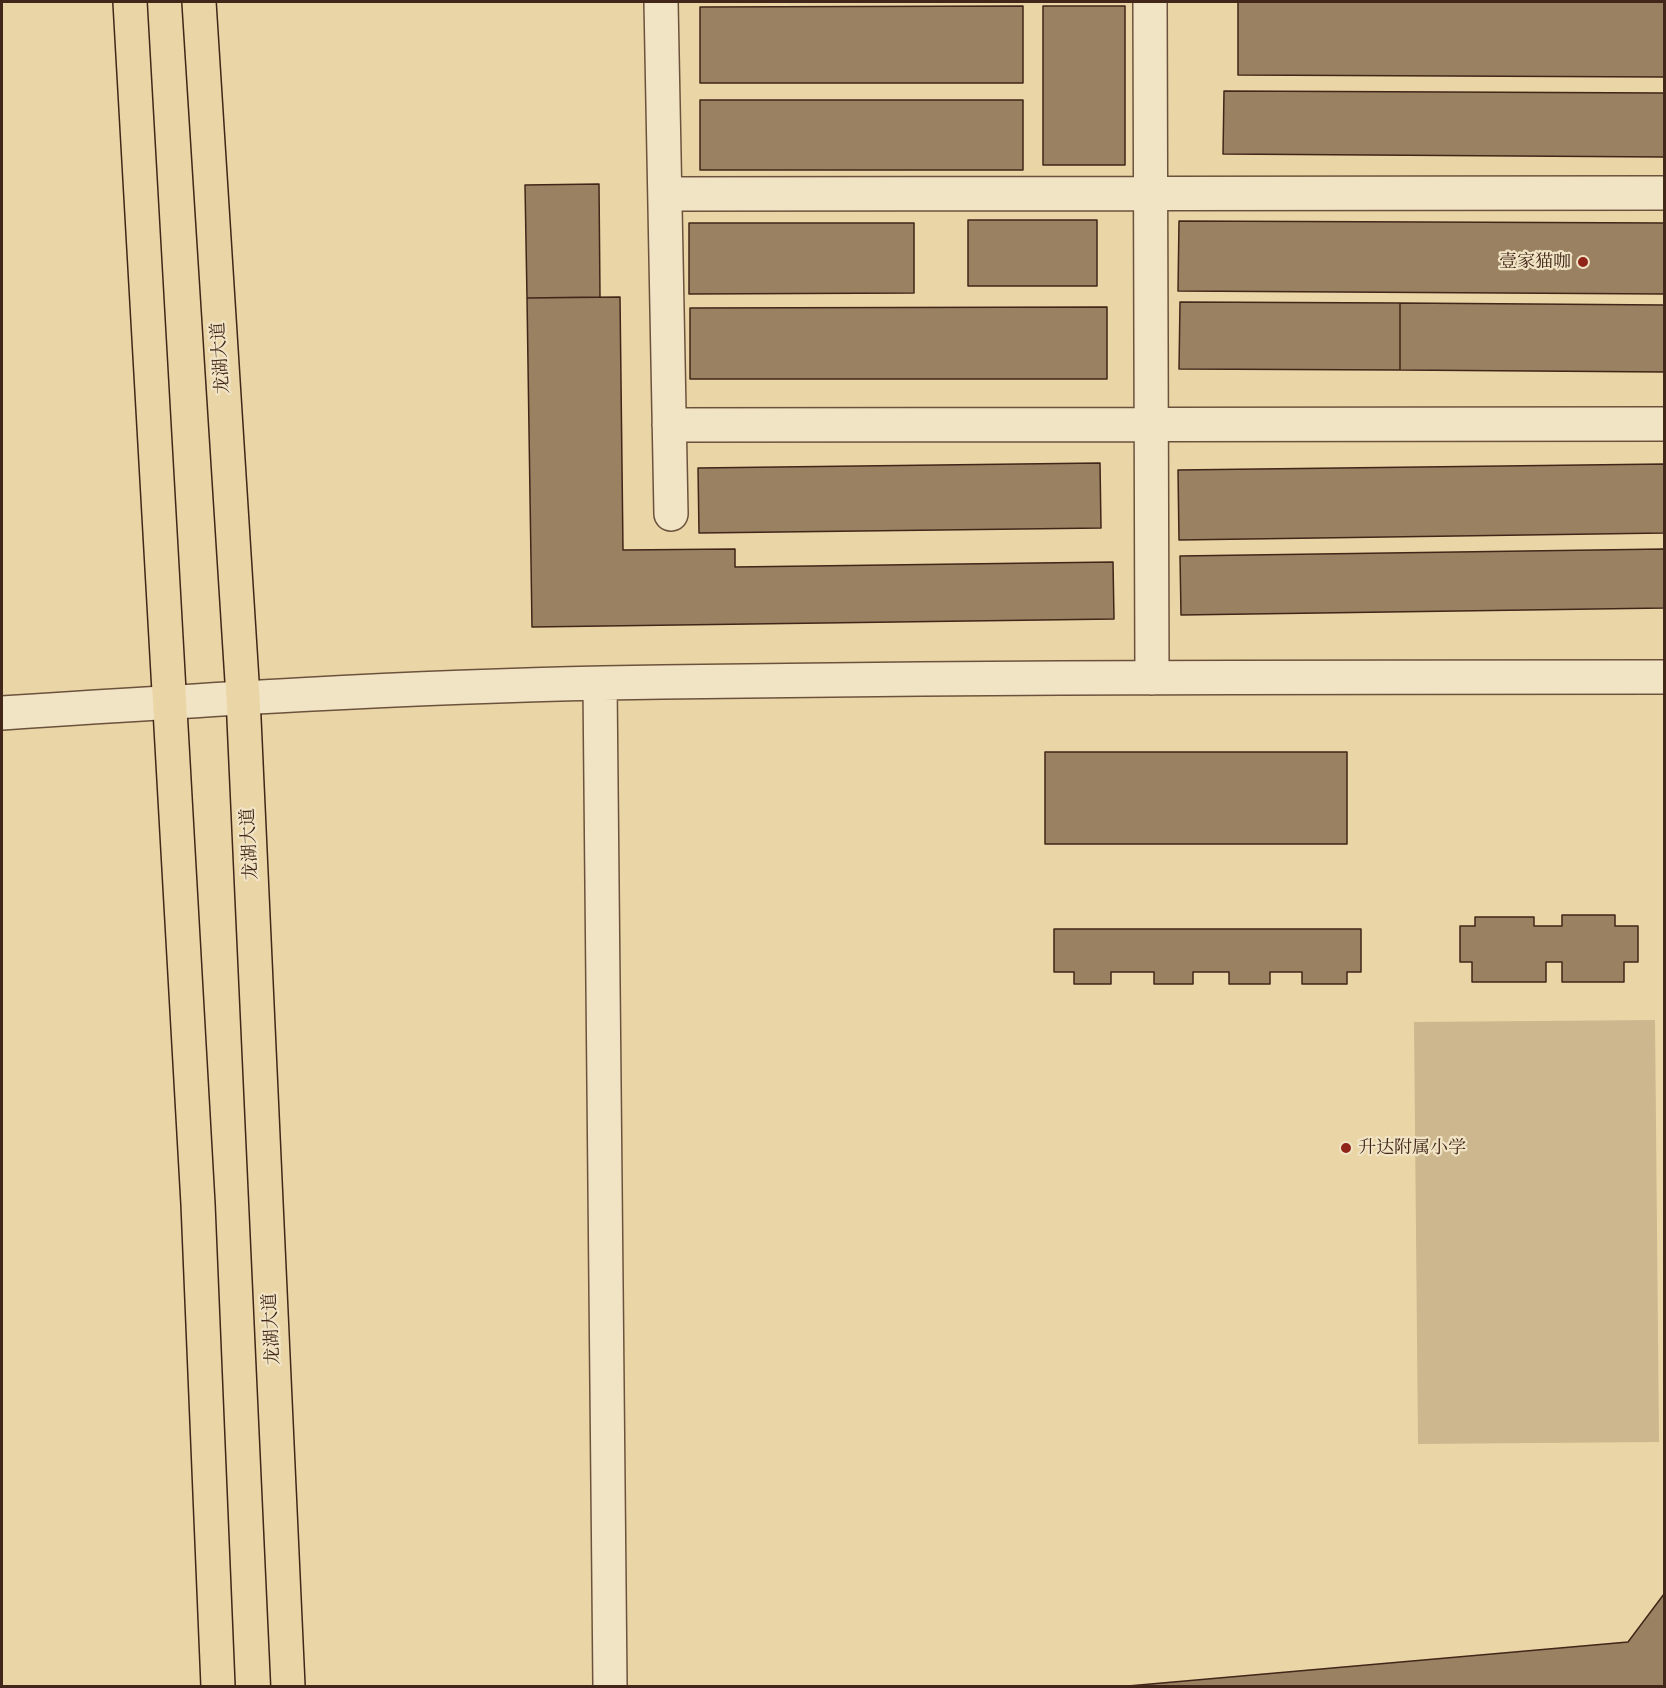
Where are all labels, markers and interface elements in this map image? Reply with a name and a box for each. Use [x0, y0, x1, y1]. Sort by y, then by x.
place label: 壹家猫咖 [1499, 251, 1571, 273]
marker: 壹家猫咖 [1576, 255, 1590, 269]
street label: 龙湖大道 [208, 321, 234, 395]
street label: 龙湖大道 [237, 807, 263, 881]
place label: 升达附属小学 [1358, 1137, 1466, 1159]
marker: 升达附属小学 [1339, 1141, 1353, 1155]
street label: 龙湖大道 [259, 1292, 285, 1366]

